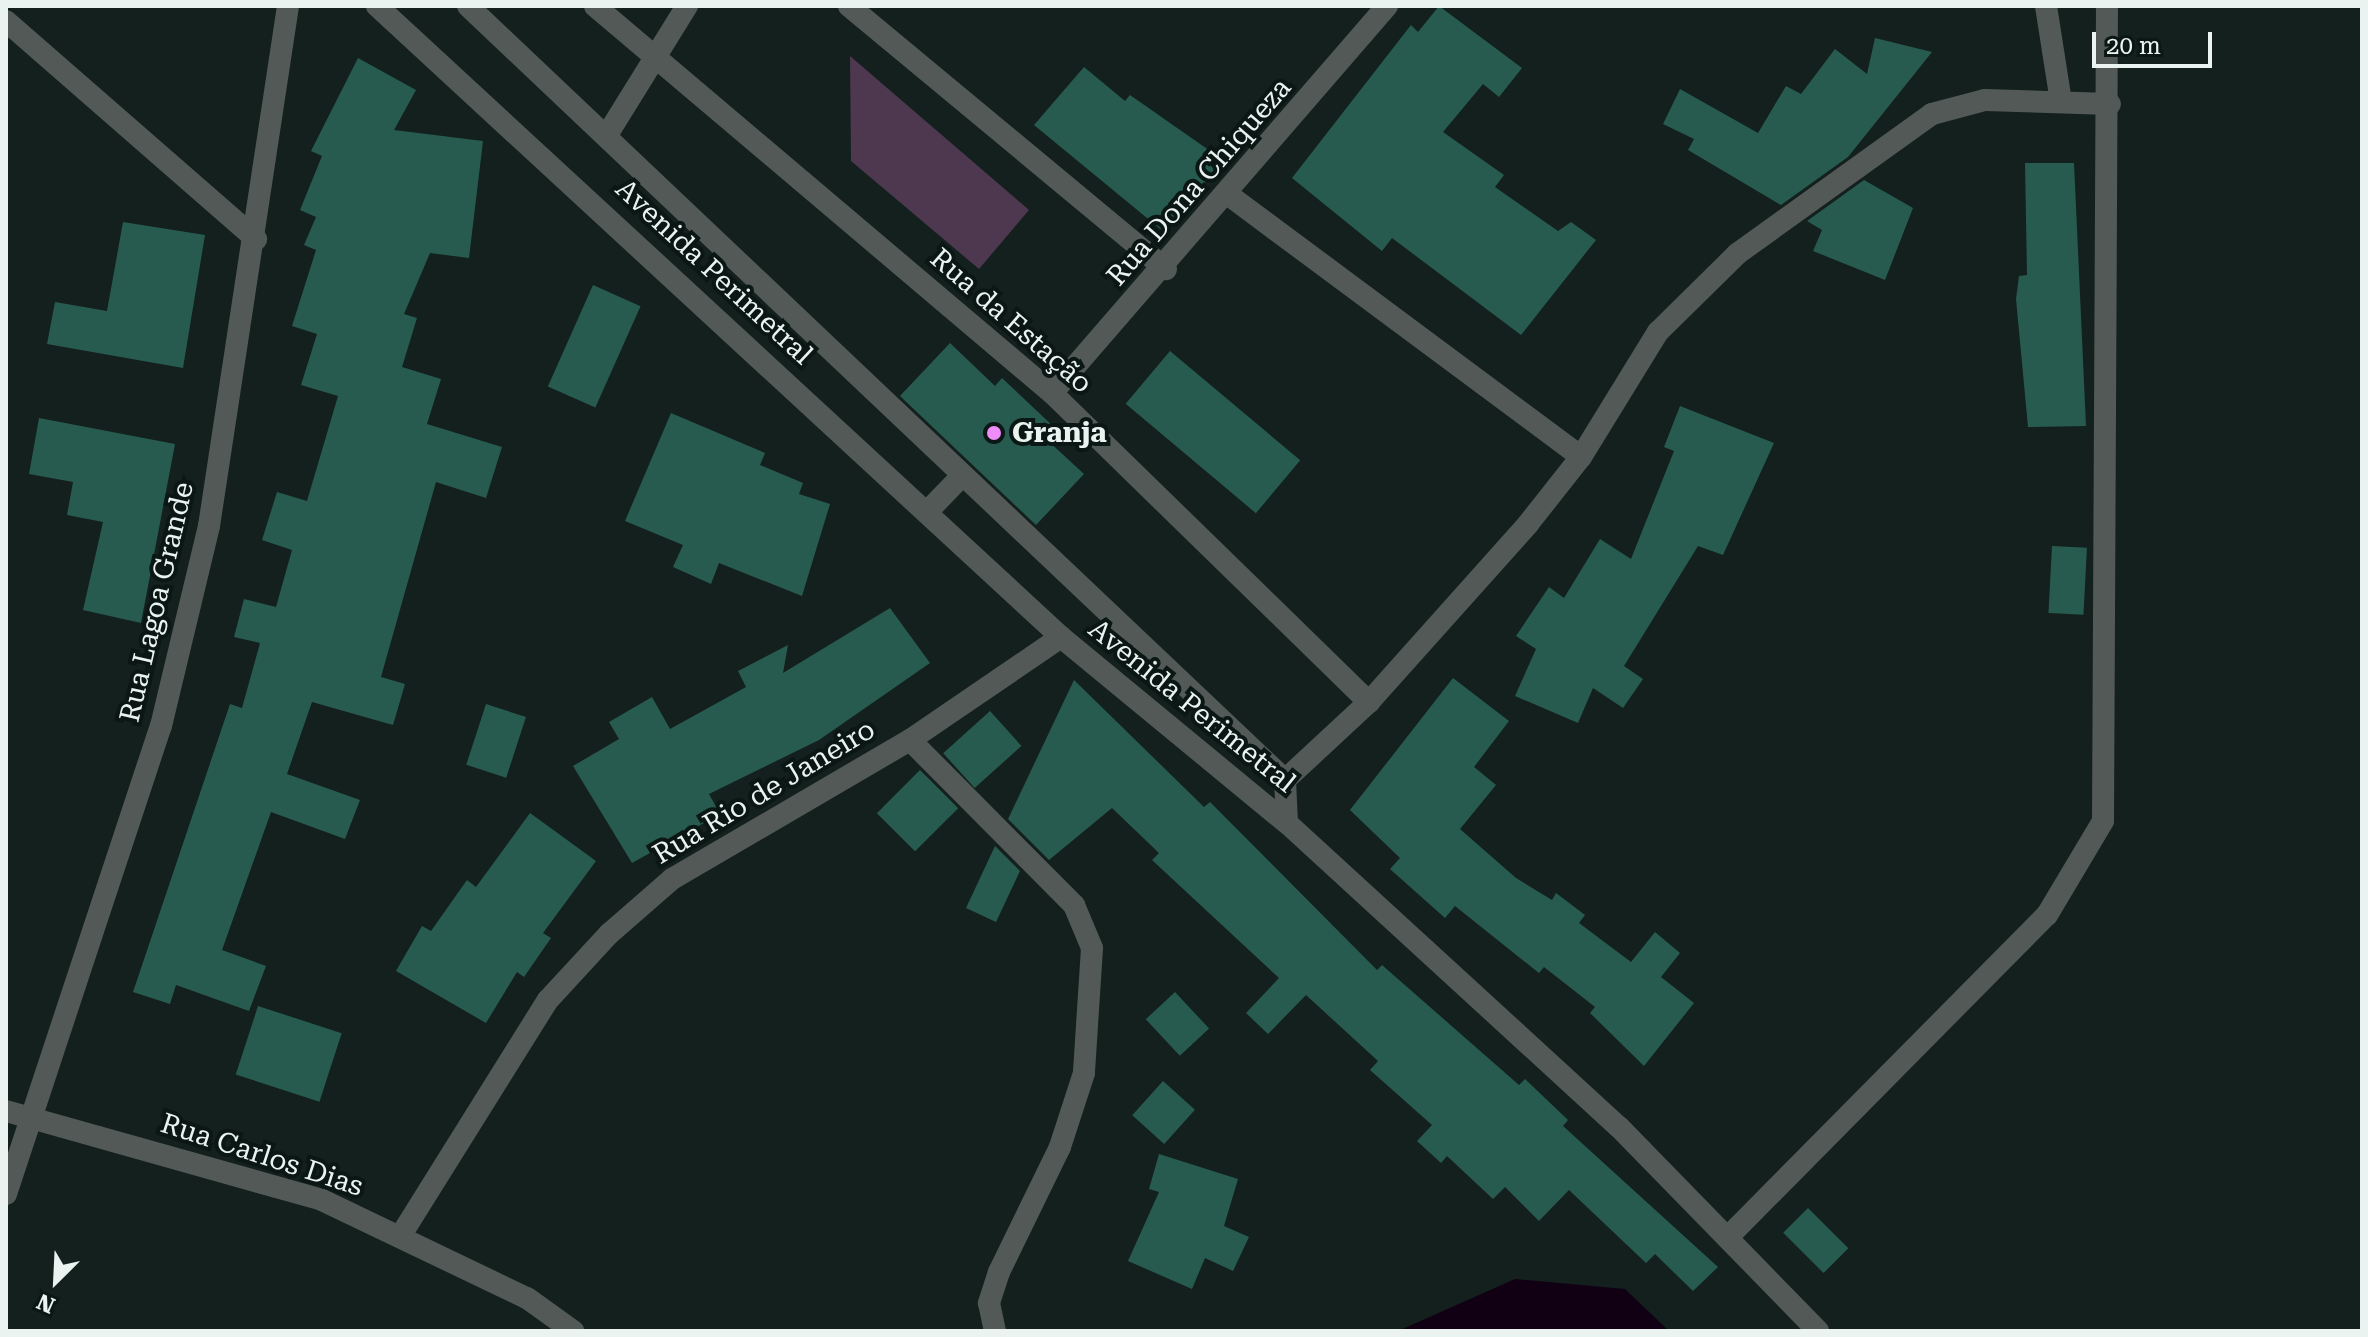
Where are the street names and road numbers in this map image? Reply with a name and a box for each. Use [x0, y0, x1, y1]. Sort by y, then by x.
street label: Rua Dona Chiqueza [1100, 71, 1298, 293]
street label: Avenida Perimetral [609, 172, 819, 372]
street label: Rua da Estação [923, 242, 1099, 400]
street label: Rua Lagoa Grande [113, 479, 201, 725]
street label: Avenida Perimetral [1082, 612, 1302, 800]
street label: Rua Rio de Janeiro [647, 713, 881, 871]
street label: Rua Carlos Dias [157, 1106, 367, 1204]

